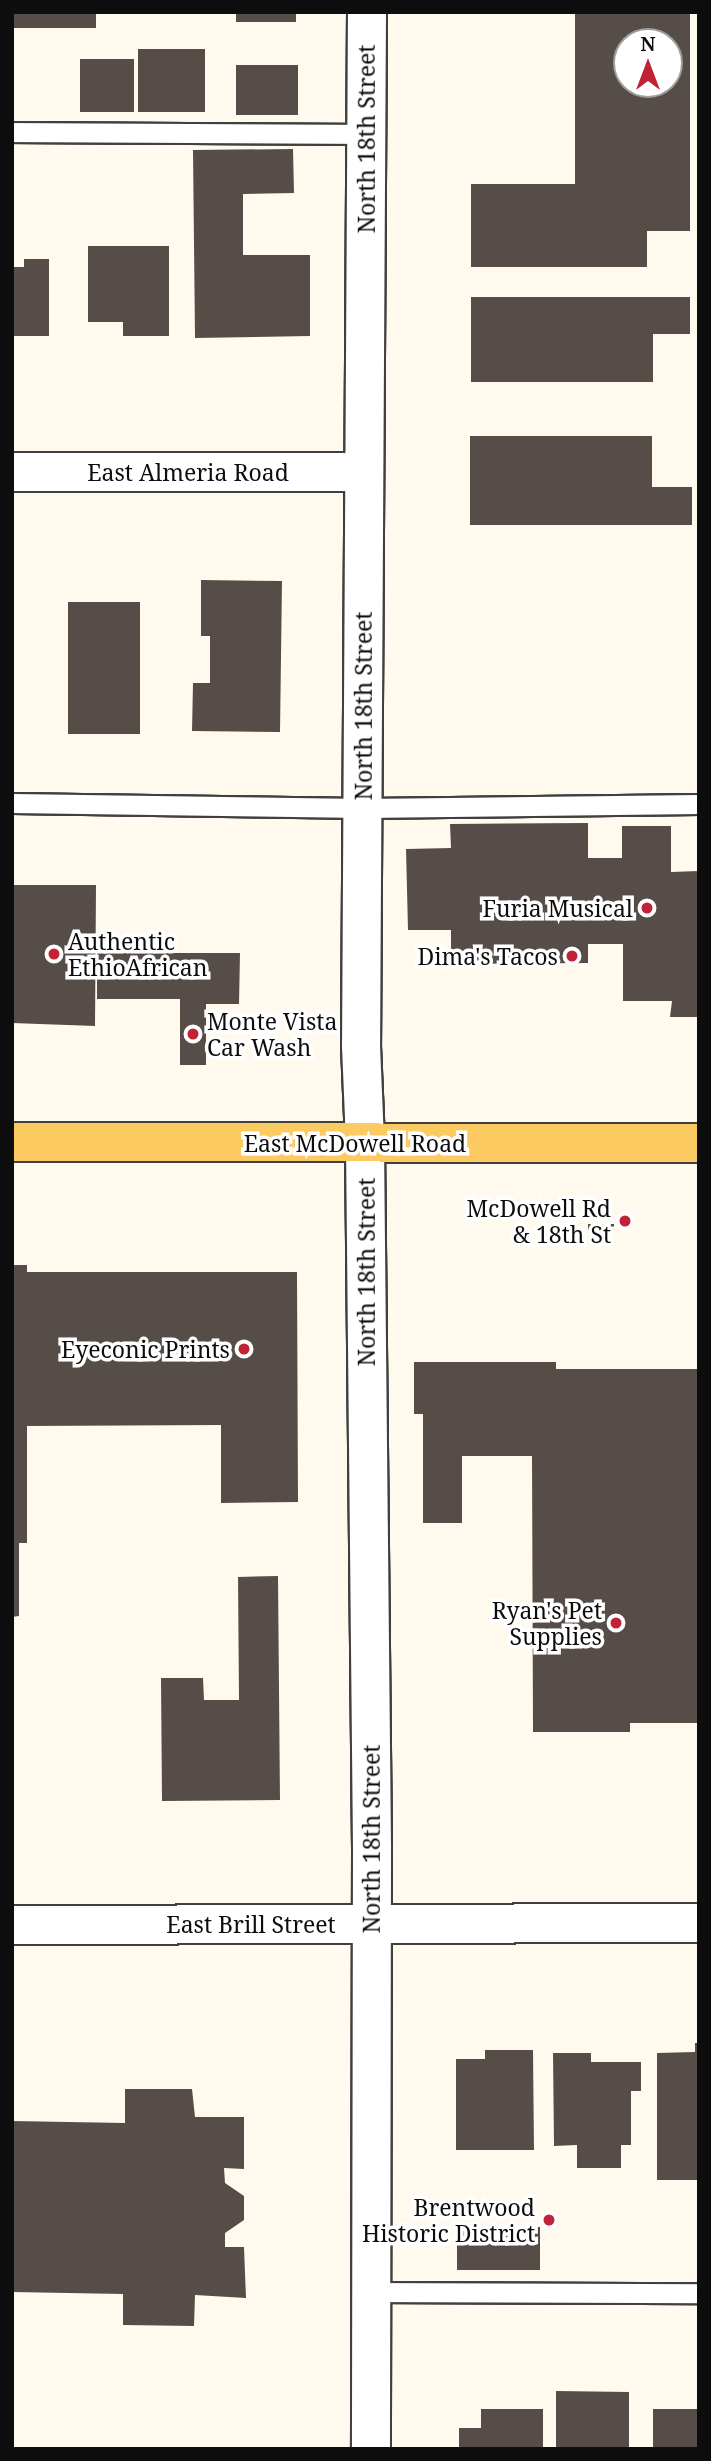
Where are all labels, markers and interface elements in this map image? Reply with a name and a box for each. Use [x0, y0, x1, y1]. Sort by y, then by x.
north arrow [613, 28, 683, 98]
text: N [641, 31, 655, 57]
street label: North 18th Street [352, 45, 380, 233]
street label: East Almeria Road [87, 458, 289, 486]
street label: North 18th Street [349, 612, 377, 800]
place label: Furia Musical [482, 894, 633, 922]
marker: Furia Musical [639, 900, 655, 916]
place label: Authentic EthioAfrican [68, 927, 208, 981]
place label: Dima's Tacos [417, 942, 558, 970]
marker: Authentic EthioAfrican [46, 946, 62, 962]
marker: Dima's Tacos [564, 948, 580, 964]
place label: Monte Vista Car Wash [207, 1007, 337, 1061]
marker: Monte Vista Car Wash [185, 1026, 201, 1042]
street label: East McDowell Road [244, 1129, 466, 1157]
street label: North 18th Street [352, 1178, 380, 1366]
place label: McDowell Rd & 18th St [467, 1194, 611, 1248]
marker: McDowell Rd & 18th St [617, 1213, 633, 1229]
place label: Eyeconic Prints [61, 1335, 230, 1363]
marker: Eyeconic Prints [236, 1341, 252, 1357]
place label: Ryan's Pet Supplies [492, 1596, 602, 1650]
marker: Ryan's Pet Supplies [608, 1615, 624, 1631]
street label: North 18th Street [357, 1745, 385, 1933]
street label: East Brill Street [166, 1910, 336, 1938]
place label: Brentwood Historic District [362, 2193, 535, 2247]
marker: Brentwood Historic District [541, 2212, 557, 2228]

